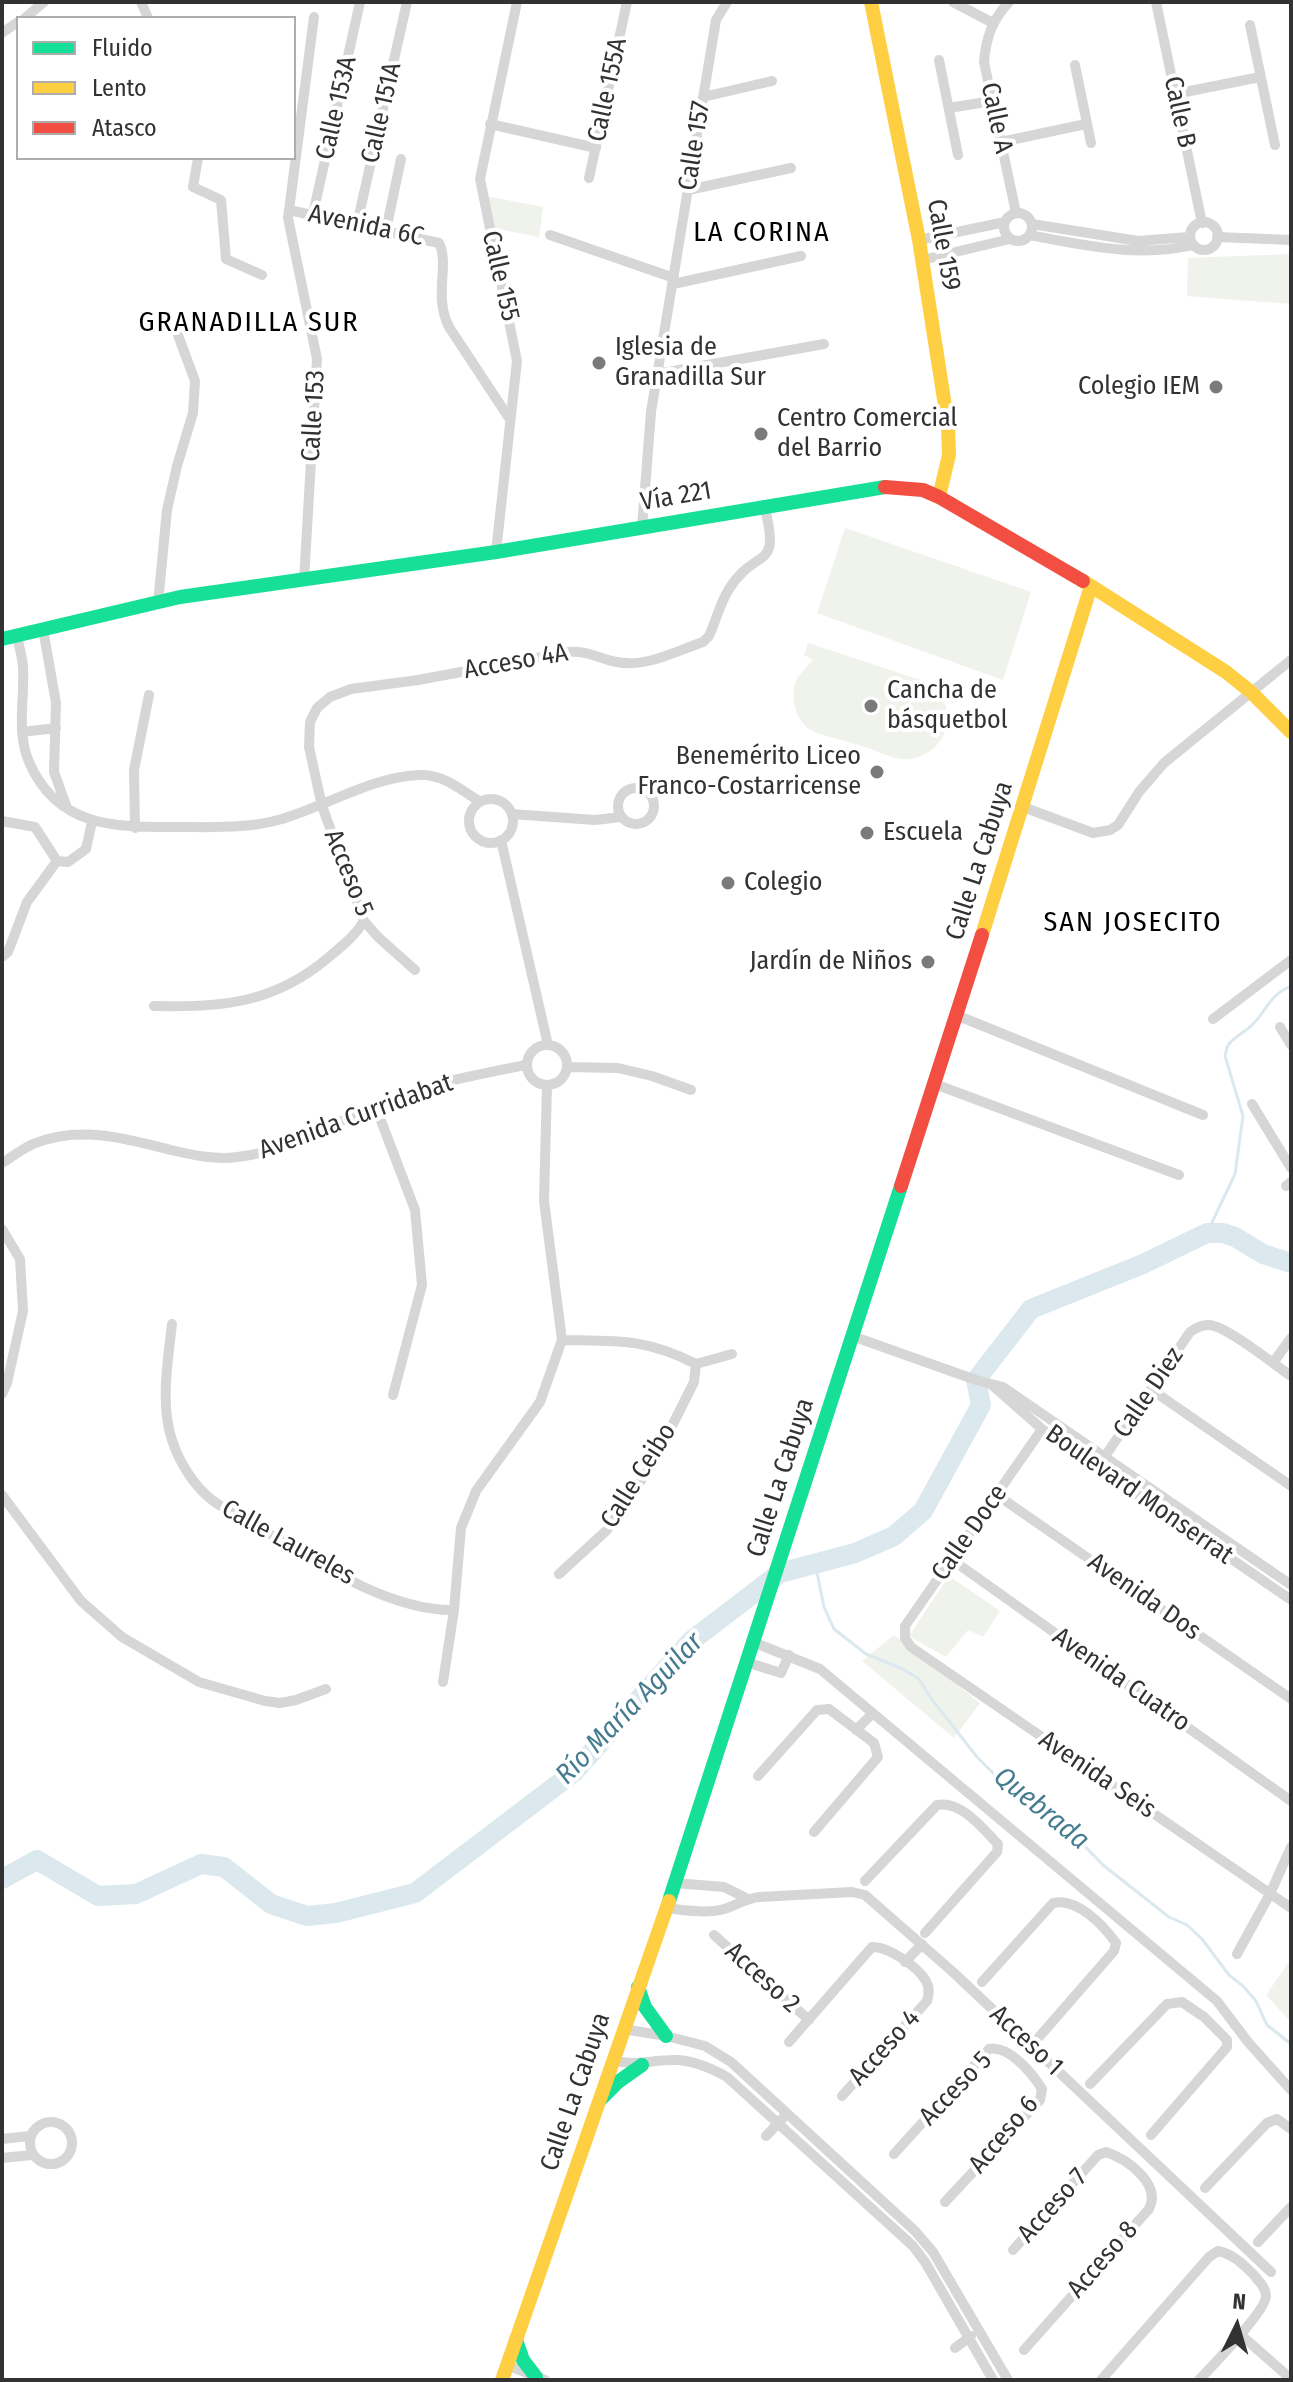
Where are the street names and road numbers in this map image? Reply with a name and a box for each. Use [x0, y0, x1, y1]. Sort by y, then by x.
street label: Calle 155A [582, 35, 634, 145]
street label: Calle 153A [310, 53, 364, 163]
street label: Calle 151A [355, 60, 409, 166]
street label: Calle B [1156, 73, 1202, 151]
street label: Calle A [973, 80, 1019, 156]
street label: Calle 157 [673, 99, 717, 193]
street label: Calle 159 [920, 197, 966, 293]
street label: Avenida 6C [305, 199, 427, 253]
street label: Calle 155 [474, 228, 526, 324]
street label: Calle 153 [296, 369, 332, 463]
street label: Vía 221 [638, 475, 714, 519]
street label: Acceso 4A [462, 638, 570, 686]
street label: Calle La Cabuya [940, 778, 1020, 944]
street label: Acceso 5 [317, 825, 379, 921]
street label: Avenida Curridabat [255, 1068, 457, 1166]
street label: Calle Diez [1107, 1342, 1191, 1444]
street label: Calle La Cabuya [741, 1395, 821, 1561]
street label: Calle Ceibo [595, 1418, 683, 1534]
street label: Boulevard Monserrat [1039, 1419, 1239, 1571]
street label: Calle Doce [926, 1479, 1014, 1587]
street label: Calle Laureles [216, 1494, 360, 1592]
street label: Avenida Dos [1081, 1547, 1207, 1647]
street label: Avenida Cuatro [1046, 1621, 1196, 1739]
street label: Avenida Seis [1033, 1724, 1161, 1826]
street label: Acceso 2 [718, 1936, 806, 2020]
street label: Acceso 1 [983, 1999, 1069, 2083]
street label: Acceso 4 [843, 2004, 927, 2092]
street label: Calle La Cabuya [534, 2009, 618, 2175]
street label: Acceso 5 [913, 2046, 999, 2132]
street label: Acceso 6 [963, 2090, 1045, 2180]
street label: Acceso 7 [1012, 2162, 1094, 2250]
street label: Acceso 8 [1061, 2215, 1145, 2305]

